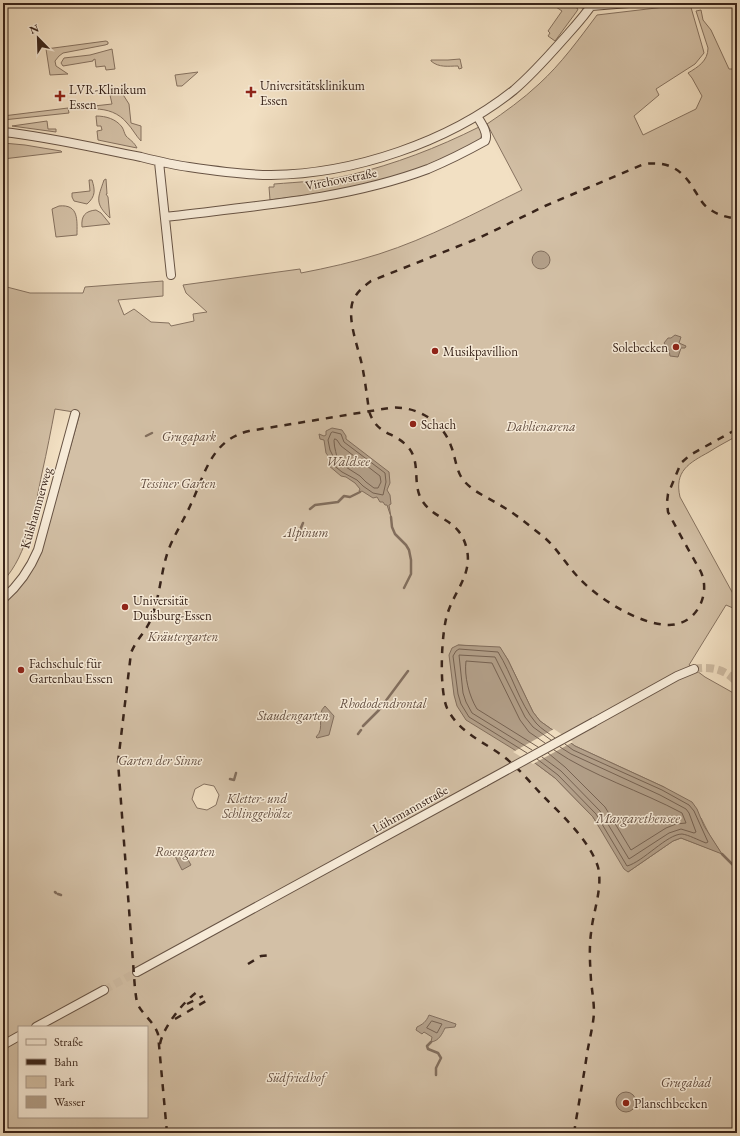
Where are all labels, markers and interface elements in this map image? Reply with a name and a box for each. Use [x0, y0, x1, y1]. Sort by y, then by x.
north arrow [18, 18, 58, 58]
text: N [27, 21, 41, 37]
place label: Universitätsklinikum Essen [260, 77, 365, 109]
place label: LVR-Klinikum Essen [69, 81, 146, 113]
marker: Universitätsklinikum Essen [245, 86, 257, 98]
marker: LVR-Klinikum Essen [54, 90, 66, 102]
street label: Virchowstraße [304, 164, 378, 194]
place label: Solebecken [613, 339, 668, 356]
marker: Solebecken [671, 342, 681, 352]
place label: Musikpavillion [443, 343, 518, 360]
marker: Musikpavillion [430, 346, 440, 356]
place label: Schach [421, 416, 457, 433]
park label: Dahlienarena [505, 418, 576, 435]
marker: Schach [408, 419, 418, 429]
park label: Grugapark [162, 428, 216, 445]
water label: Waldsee [326, 452, 370, 470]
street label: Külshammerweg [16, 465, 56, 551]
park label: Tessiner Garten [140, 475, 216, 492]
park label: Alpinum [282, 524, 329, 541]
place label: Universität Duisburg-Essen [133, 592, 212, 624]
marker: Universität Duisburg-Essen [120, 602, 130, 612]
park label: Kräutergarten [147, 628, 219, 645]
place label: Fachschule für Gartenbau Essen [29, 655, 113, 687]
marker: Fachschule für Gartenbau Essen [16, 665, 26, 675]
park label: Rhododendrontal [340, 695, 427, 712]
park label: Staudengarten [256, 707, 329, 724]
park label: Garten der Sinne [118, 752, 203, 769]
street label: Lührmannstraße [369, 781, 451, 837]
park label: Kletter- und Schlinggehölze [221, 790, 292, 822]
water label: Margarethensee [595, 809, 680, 827]
park label: Rosengarten [155, 843, 215, 860]
legend [18, 1026, 148, 1118]
text: Straße [54, 1034, 83, 1050]
text: Bahn [54, 1054, 79, 1070]
park label: Südfriedhof [266, 1069, 328, 1086]
text: Park [54, 1074, 75, 1090]
park label: Grugabad [661, 1074, 712, 1091]
text: Wasser [54, 1094, 85, 1110]
place label: Planschbecken [634, 1095, 708, 1112]
marker: Planschbecken [621, 1098, 631, 1108]

